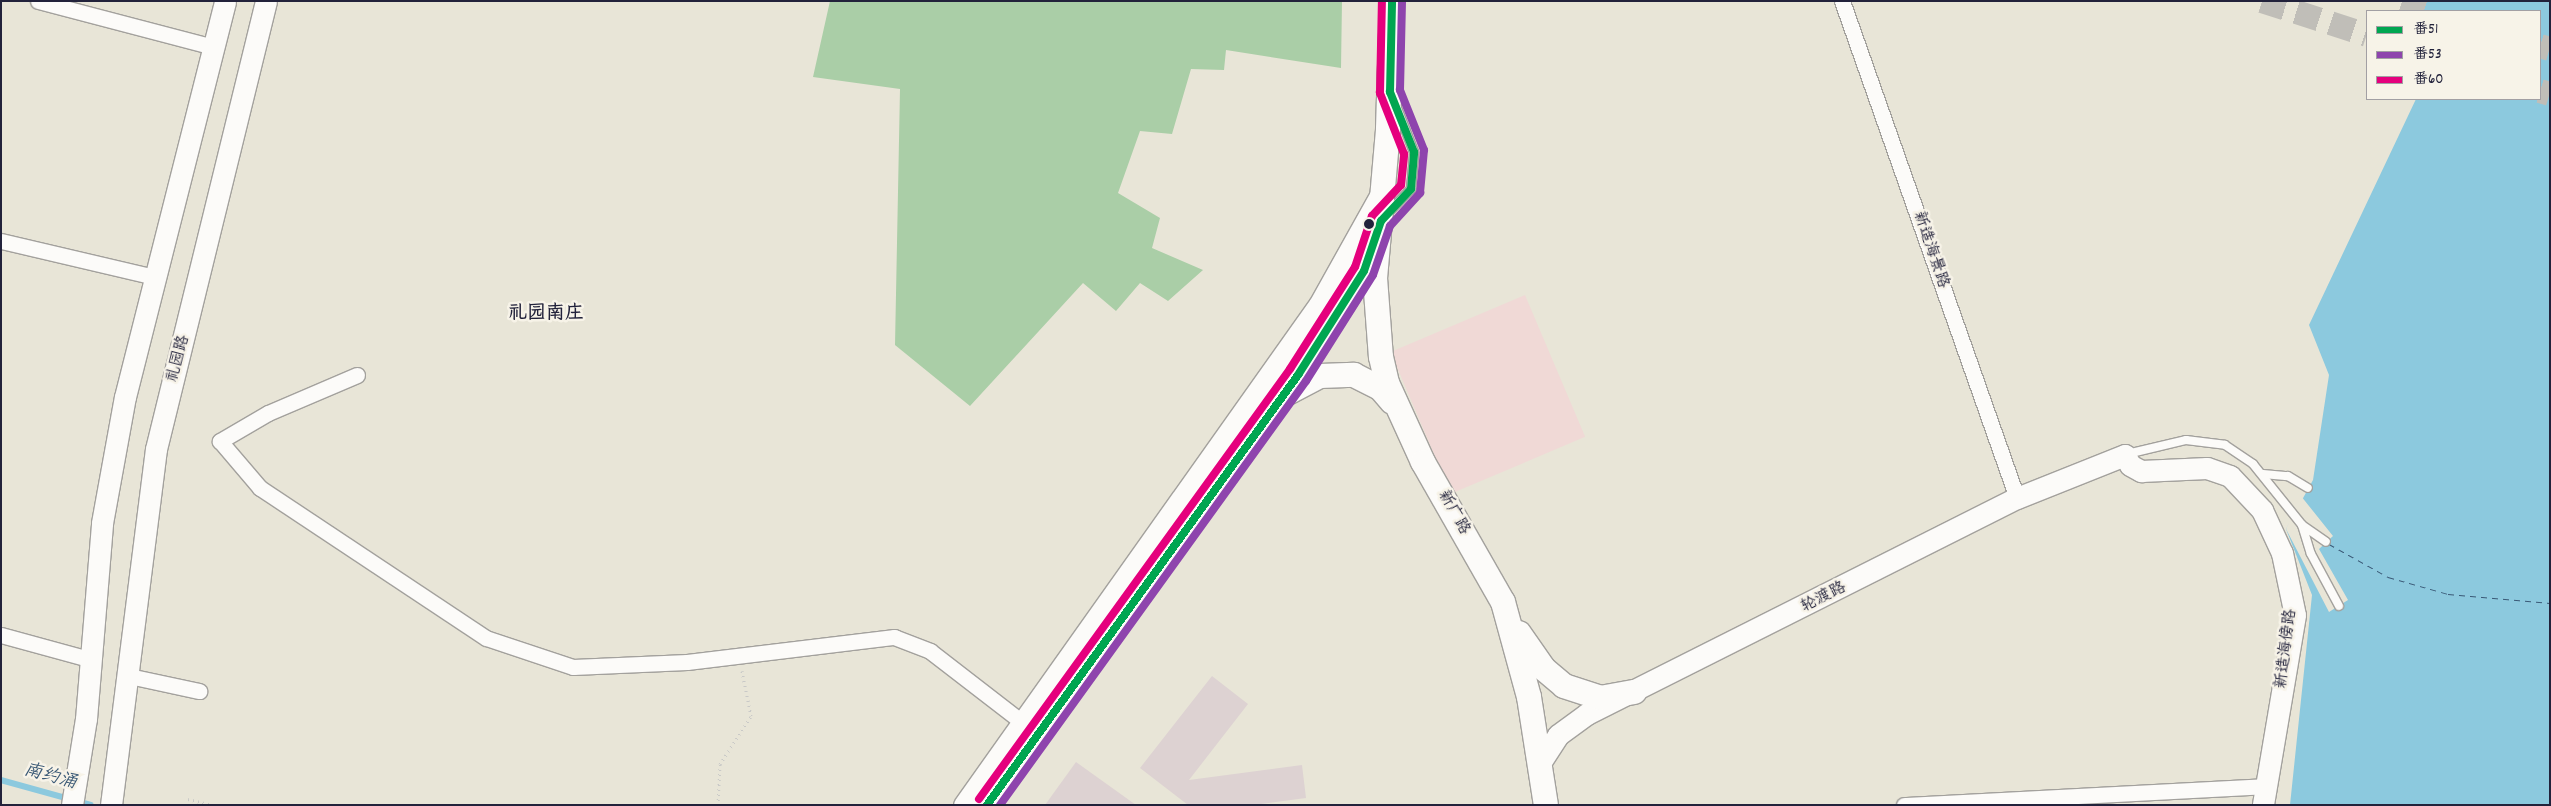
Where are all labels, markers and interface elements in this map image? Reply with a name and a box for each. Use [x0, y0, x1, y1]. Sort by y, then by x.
legend [2366, 10, 2541, 100]
text: 番51 [2413, 19, 2438, 41]
text: 番53 [2413, 44, 2442, 66]
text: 番60 [2413, 69, 2444, 91]
street label: 新造海景路 [1908, 209, 1952, 291]
unlabelled marker [1364, 219, 1374, 229]
district label: 礼园南庄 [508, 304, 584, 326]
street label: 礼园路 [164, 333, 194, 385]
street label: 新广路 [1433, 487, 1473, 539]
street label: 轮渡路 [1798, 579, 1850, 617]
street label: 新造海傍路 [2273, 608, 2301, 690]
water label: 南约涌 [21, 761, 79, 795]

